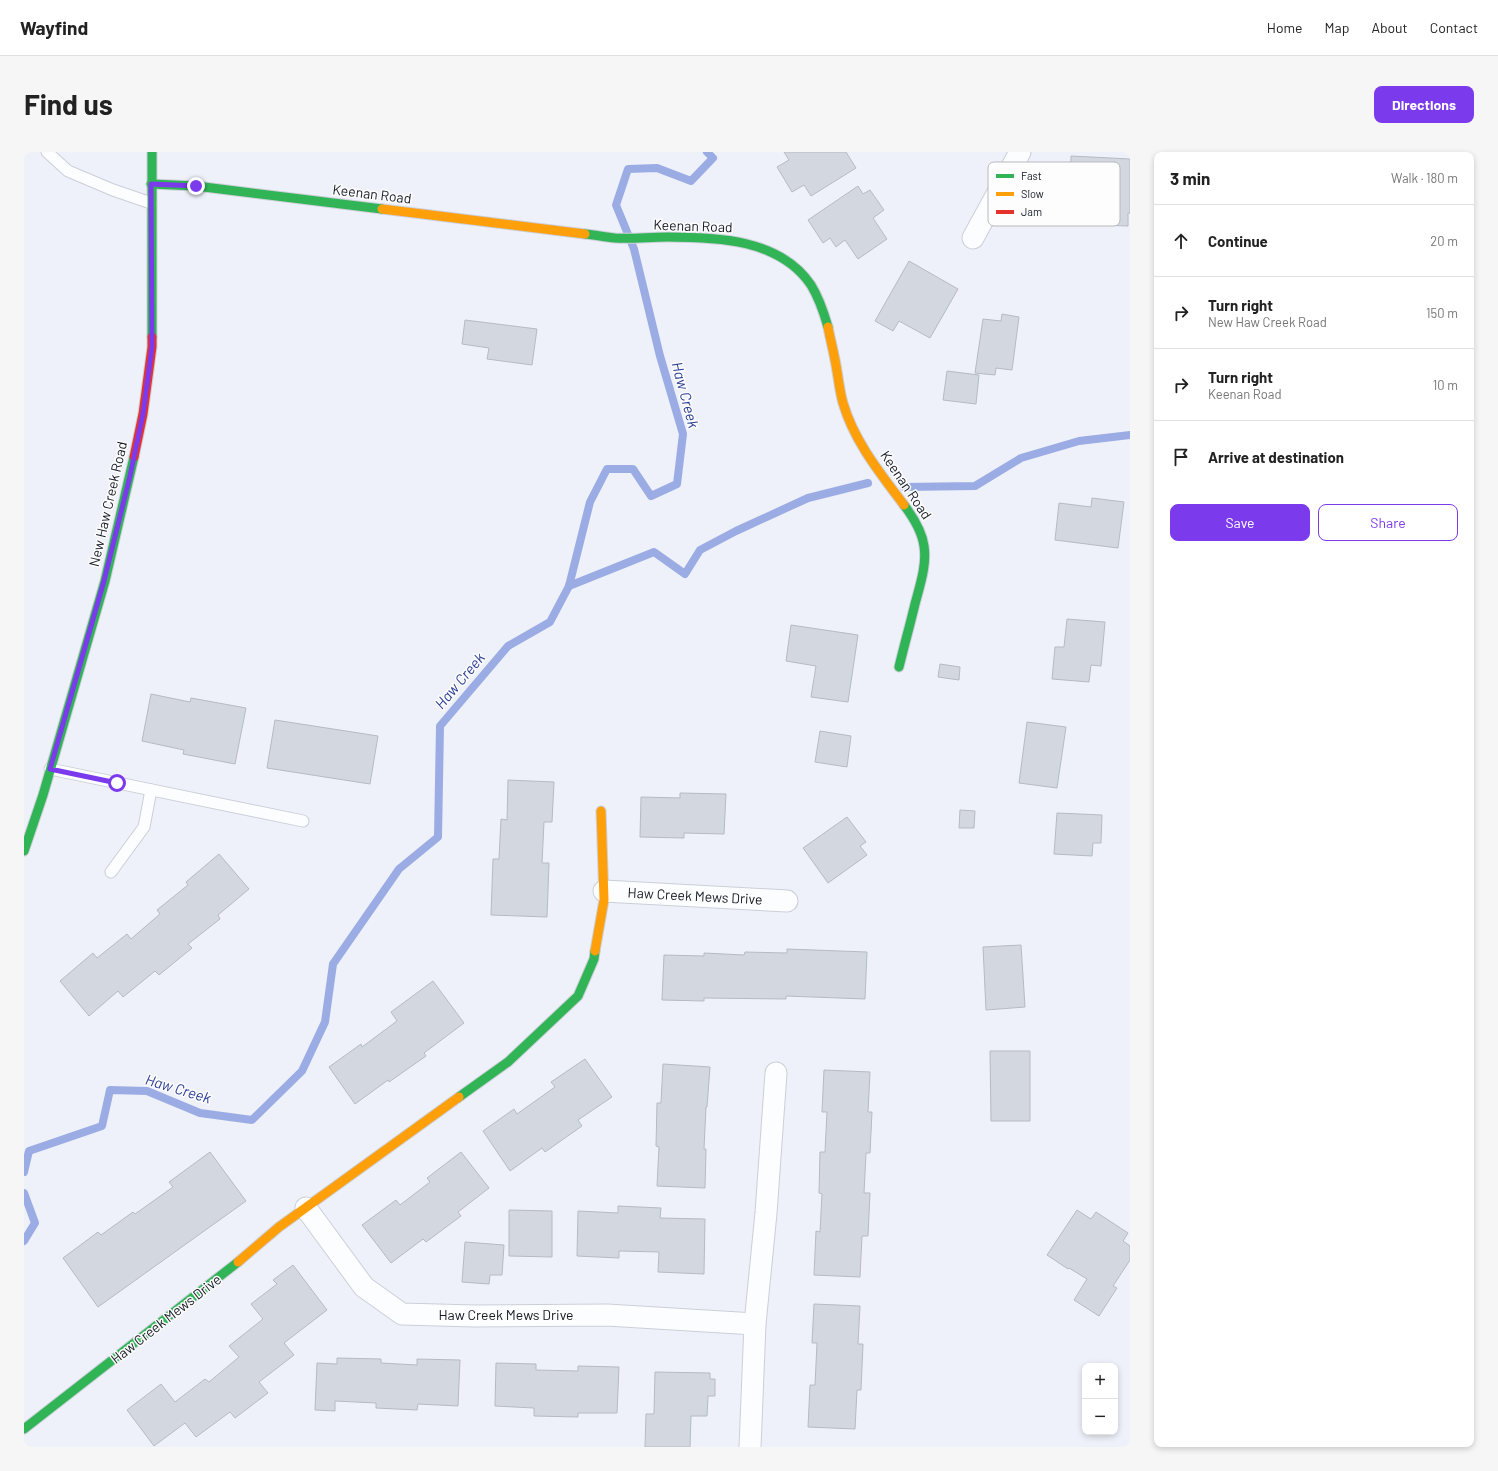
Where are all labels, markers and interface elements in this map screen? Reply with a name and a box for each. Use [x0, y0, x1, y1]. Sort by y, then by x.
text: Wayfind [20, 16, 88, 39]
text: Home [1267, 19, 1303, 36]
text: Map [1325, 19, 1349, 36]
text: About [1371, 19, 1408, 36]
text: Contact [1430, 19, 1478, 36]
button: Directions [1374, 86, 1474, 123]
text: Find us [24, 87, 113, 121]
legend [988, 162, 1120, 226]
text: 3 min [1170, 168, 1210, 188]
text: Fast [1021, 169, 1042, 182]
text: Walk · 180 m [1391, 170, 1458, 186]
route end [187, 177, 205, 195]
street label: Keenan Road [332, 180, 412, 207]
text: Slow [1021, 187, 1044, 200]
text: Jam [1021, 205, 1042, 218]
street label: Keenan Road [653, 216, 733, 235]
icon: ahead [1170, 230, 1192, 252]
text: Continue [1208, 232, 1268, 250]
text: 20 m [1430, 233, 1458, 249]
text: Turn right [1208, 296, 1273, 314]
icon: right [1170, 302, 1192, 324]
text: 150 m [1426, 305, 1458, 321]
text: New Haw Creek Road [1208, 314, 1327, 330]
water label: Haw Creek [669, 360, 704, 430]
text: Turn right [1208, 368, 1273, 386]
icon: right [1170, 374, 1192, 396]
text: 10 m [1433, 377, 1458, 393]
text: Keenan Road [1208, 386, 1282, 402]
street label: New Haw Creek Road [85, 440, 130, 568]
icon: arrive [1170, 446, 1192, 468]
street label: Keenan Road [877, 447, 936, 522]
text: Arrive at destination [1208, 448, 1344, 466]
button: Save [1170, 504, 1310, 541]
button: Share [1318, 504, 1458, 541]
water label: Haw Creek [431, 648, 488, 712]
route start [108, 774, 126, 792]
street label: Haw Creek Mews Drive [627, 883, 763, 908]
water label: Haw Creek [143, 1070, 214, 1107]
street label: Haw Creek Mews Drive [107, 1270, 224, 1367]
street label: Haw Creek Mews Drive [438, 1306, 574, 1323]
map controls [1082, 1363, 1118, 1435]
button: + [1082, 1363, 1118, 1399]
button: − [1082, 1399, 1118, 1435]

